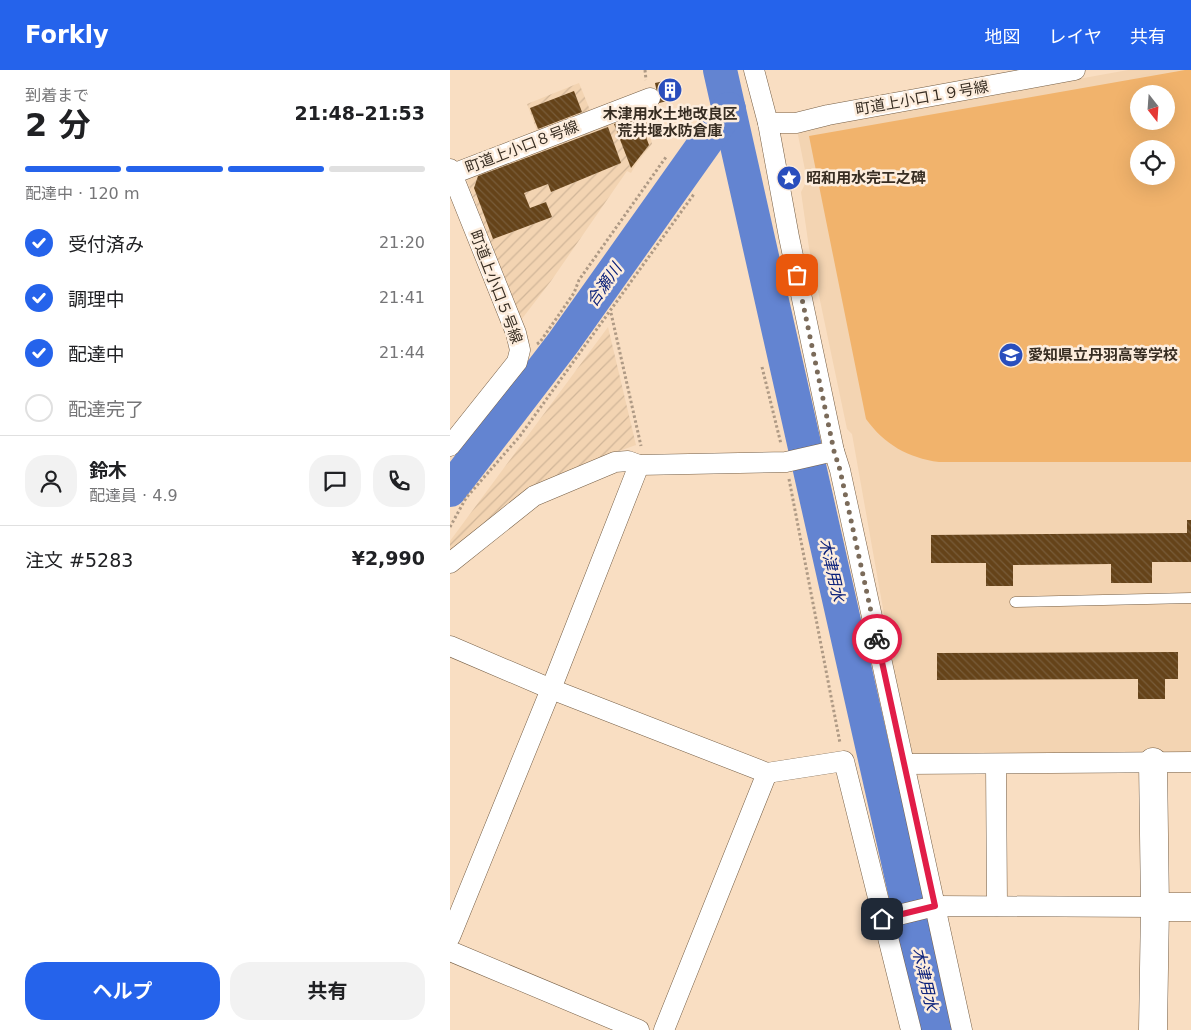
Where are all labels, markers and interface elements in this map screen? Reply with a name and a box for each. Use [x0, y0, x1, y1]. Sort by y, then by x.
text: Forkly [25, 21, 109, 49]
text: 地図 [985, 26, 1021, 47]
text: レイヤ [1049, 26, 1102, 47]
text: 共有 [1130, 26, 1166, 47]
building icon: 木津用水土地改良区 荒井堰水防倉庫 [657, 77, 683, 103]
street label: 町道上小口１９号線 [854, 77, 990, 119]
north arrow [1130, 85, 1175, 130]
map controls [1130, 85, 1175, 185]
text: 到着まで [25, 86, 89, 105]
text: 21:48–21:53 [295, 102, 425, 124]
place label: 木津用水土地改良区 荒井堰水防倉庫 [602, 105, 738, 140]
text: 2 分 [25, 106, 90, 144]
street label: 町道上小口８号線 [463, 117, 581, 177]
button: locate [1130, 140, 1175, 185]
place icon: 昭和用水完工之碑 [776, 165, 802, 191]
place label: 昭和用水完工之碑 [806, 169, 926, 187]
text: 配達中 · 120 m [25, 184, 139, 203]
street label: 町道上小口５号線 [466, 228, 526, 346]
icon: check [25, 229, 53, 257]
text: 受付済み [68, 233, 144, 255]
text: 21:20 [379, 233, 425, 252]
pin [776, 254, 818, 296]
water label: 合瀬川 [582, 258, 627, 310]
icon: bag [783, 261, 811, 289]
icon: check [25, 284, 53, 312]
text: 調理中 [68, 288, 125, 310]
text: 21:41 [379, 288, 425, 307]
icon: check [25, 339, 53, 367]
school or university icon: 愛知県立丹羽高等学校 [998, 342, 1024, 368]
text: 配達中 [68, 343, 125, 365]
text: 21:44 [379, 343, 425, 362]
place label: 愛知県立丹羽高等学校 [1028, 346, 1178, 364]
text: 配達完了 [68, 398, 144, 420]
button: person [25, 455, 77, 507]
button: chat [309, 455, 361, 507]
button: phone [373, 455, 425, 507]
text: 鈴木 [89, 459, 127, 481]
text: 配達員 · 4.9 [89, 486, 178, 505]
water label: 木津用水 [816, 537, 849, 605]
text: ¥2,990 [352, 547, 425, 569]
text: 注文 #5283 [25, 549, 133, 571]
courier [852, 614, 902, 664]
icon: bike [863, 625, 891, 653]
pin [861, 898, 903, 940]
icon: home [868, 905, 896, 933]
water label: 木津用水 [909, 946, 942, 1014]
button: ヘルプ [25, 962, 220, 1020]
button: 共有 [230, 962, 425, 1020]

